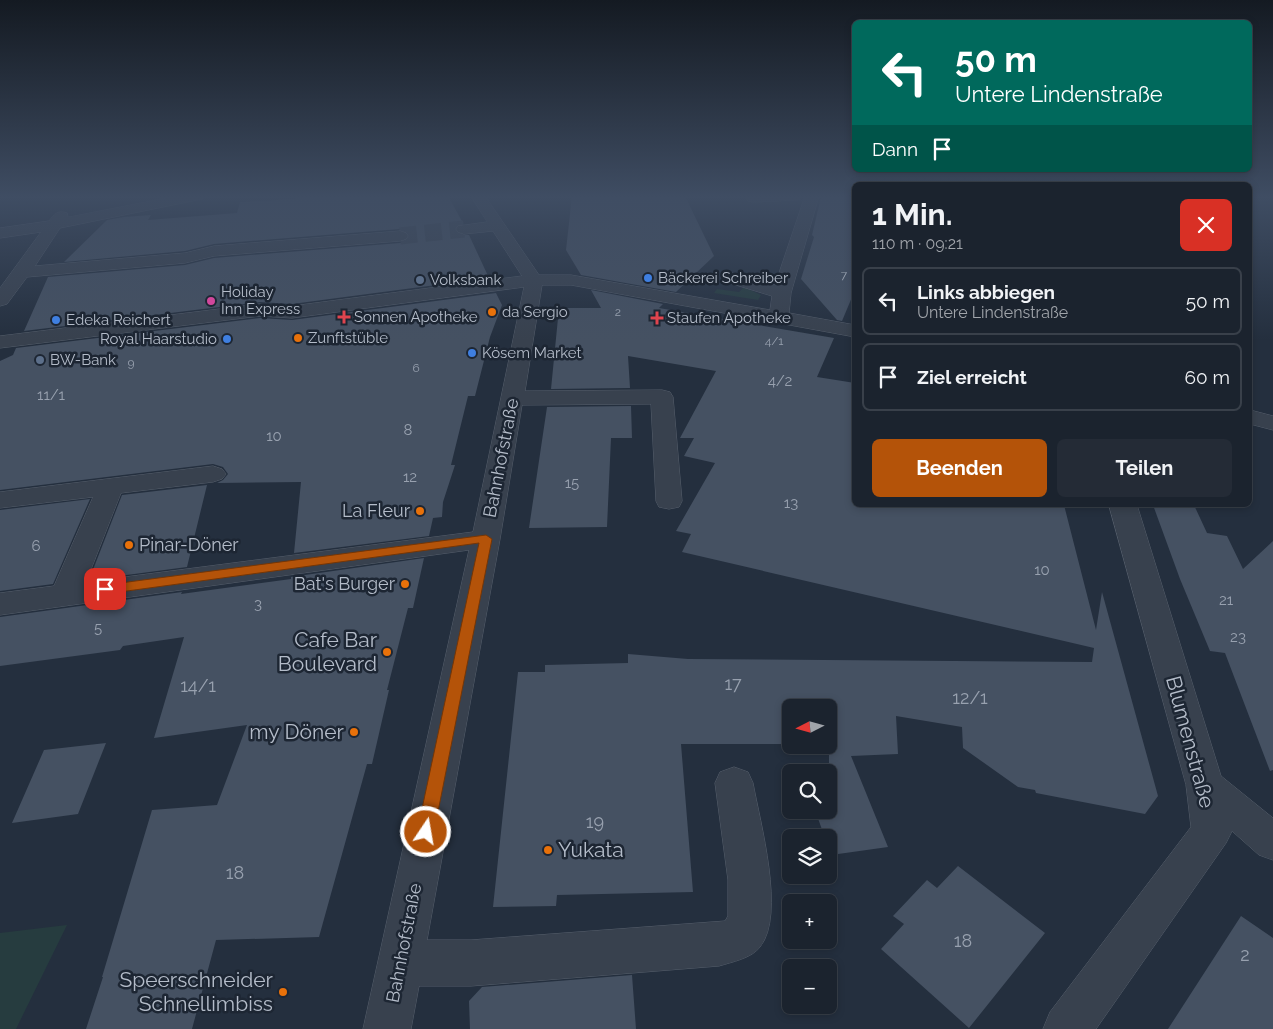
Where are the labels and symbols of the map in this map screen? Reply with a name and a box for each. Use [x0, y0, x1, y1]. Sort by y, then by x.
house number: 7 [841, 268, 848, 282]
place label: Bäckerei Schreiber [658, 269, 789, 287]
place label: Volksbank [430, 271, 502, 289]
marker: Bäckerei Schreiber [642, 272, 654, 284]
marker: Volksbank [414, 274, 426, 286]
place label: Holiday Inn Express [221, 283, 300, 318]
marker: Holiday Inn Express [205, 295, 217, 307]
place label: da Sergio [502, 303, 568, 321]
house number: 2 [615, 305, 621, 319]
marker: da Sergio [486, 306, 498, 318]
place label: Sonnen Apotheke [354, 308, 478, 326]
place label: Staufen Apotheke [667, 309, 791, 327]
place label: Edeka Reichert [66, 311, 171, 329]
marker: Sonnen Apotheke [338, 311, 350, 323]
marker: Staufen Apotheke [651, 312, 663, 324]
marker: Edeka Reichert [50, 314, 62, 326]
place label: Zunftstüble [308, 329, 388, 347]
place label: Royal Haarstudio [100, 330, 217, 348]
marker: Zunftstüble [292, 332, 304, 344]
marker: Royal Haarstudio [221, 333, 233, 345]
house number: 4/1 [765, 334, 783, 348]
place label: Kösem Market [482, 344, 582, 362]
marker: Kösem Market [466, 347, 478, 359]
place label: BW-Bank [50, 351, 116, 369]
marker: BW-Bank [34, 354, 46, 366]
house number: 9 [127, 356, 135, 370]
house number: 6 [412, 361, 420, 375]
house number: 4/2 [768, 372, 793, 390]
house number: 11/1 [37, 386, 66, 404]
street label: Bahnhofstraße [479, 396, 522, 519]
house number: 8 [404, 421, 413, 439]
house number: 10 [266, 427, 282, 445]
house number: 12 [403, 468, 417, 486]
house number: 15 [565, 474, 579, 492]
house number: 13 [784, 494, 798, 512]
place label: La Fleur [342, 500, 411, 521]
marker: La Fleur [414, 505, 426, 517]
place label: Pinar-Döner [139, 534, 239, 555]
house number: 6 [31, 537, 41, 555]
marker: Pinar-Döner [123, 539, 135, 551]
house number: 10 [1034, 561, 1050, 579]
pin [84, 568, 126, 610]
place label: Bat's Burger [294, 573, 396, 594]
marker: Bat's Burger [399, 578, 411, 590]
house number: 21 [1219, 591, 1234, 609]
house number: 3 [254, 595, 262, 613]
house number: 5 [94, 619, 102, 637]
place label: Cafe Bar Boulevard [278, 627, 378, 676]
house number: 23 [1230, 628, 1246, 646]
marker: Cafe Bar Boulevard [381, 646, 393, 658]
house number: 17 [724, 673, 742, 694]
street label: Blumenstraße [1161, 673, 1220, 811]
house number: 14/1 [180, 675, 216, 696]
house number: 12/1 [952, 687, 988, 708]
north arrow [782, 699, 838, 754]
place label: my Döner [249, 719, 345, 744]
marker: my Döner [348, 726, 360, 738]
position arrow [399, 805, 451, 857]
house number: 19 [586, 811, 604, 832]
place label: Yukata [558, 837, 624, 862]
marker: Yukata [542, 844, 554, 856]
house number: 18 [226, 862, 244, 883]
street label: Bahnhofstraße [382, 881, 425, 1004]
house number: 18 [954, 930, 972, 951]
house number: 2 [1240, 944, 1250, 965]
place label: Speerschneider Schnellimbiss [119, 967, 274, 1016]
marker: Speerschneider Schnellimbiss [277, 986, 289, 998]

